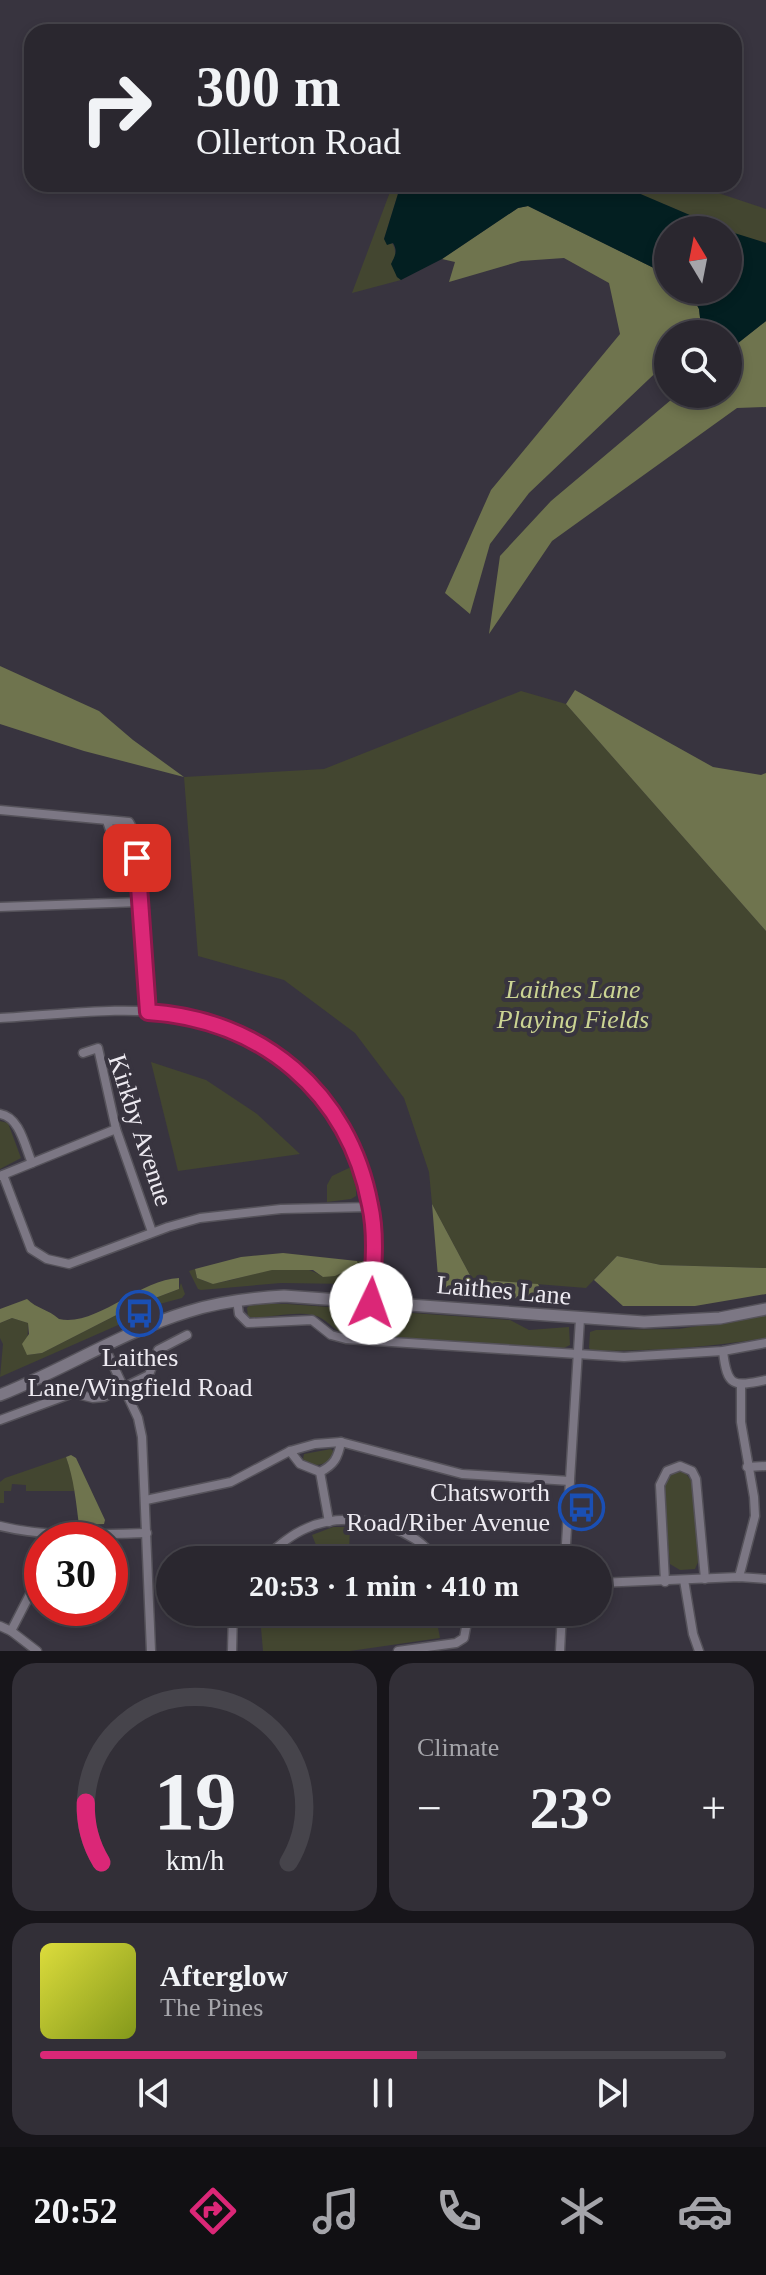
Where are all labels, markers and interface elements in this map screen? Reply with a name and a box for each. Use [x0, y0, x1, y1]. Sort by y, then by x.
icon: right [64, 56, 168, 160]
text: 300 m [196, 56, 341, 118]
text: Ollerton Road [196, 122, 401, 162]
north arrow [654, 216, 742, 304]
map controls [654, 216, 742, 408]
button: search [654, 320, 742, 408]
pin [103, 824, 171, 892]
icon: arrive [115, 836, 159, 880]
park label: Laithes Lane Playing Fields [496, 975, 649, 1034]
street label: Kirkby Avenue [102, 1051, 179, 1210]
position arrow [329, 1261, 413, 1345]
street label: Laithes Lane [435, 1270, 572, 1311]
bus stop icon: Laithes Lane/Wingfield Road [116, 1290, 164, 1338]
place label: Laithes Lane/Wingfield Road [28, 1343, 252, 1402]
place label: Chatsworth Road/Riber Avenue [346, 1478, 550, 1537]
bus stop icon: Chatsworth Road/Riber Avenue [557, 1483, 605, 1531]
speed limit sign: 30 [24, 1522, 128, 1626]
text: 20:53 · 1 min · 410 m [249, 1569, 519, 1602]
text: Climate [417, 1733, 499, 1762]
text: 19 [153, 1755, 236, 1847]
text: 23° [530, 1775, 614, 1841]
text: − [417, 1784, 442, 1833]
text: + [701, 1784, 726, 1833]
text: km/h [165, 1845, 224, 1876]
text: Afterglow [160, 1959, 288, 1992]
text: The Pines [160, 1993, 263, 2022]
icon: previous [132, 2071, 176, 2115]
icon: pause [361, 2071, 405, 2115]
icon: next [590, 2071, 634, 2115]
icon: directions [185, 2183, 241, 2239]
icon: music [308, 2183, 364, 2239]
icon: phone [431, 2183, 487, 2239]
icon: climate [554, 2183, 610, 2239]
icon: car [677, 2183, 733, 2239]
text: 20:52 [34, 2191, 118, 2231]

